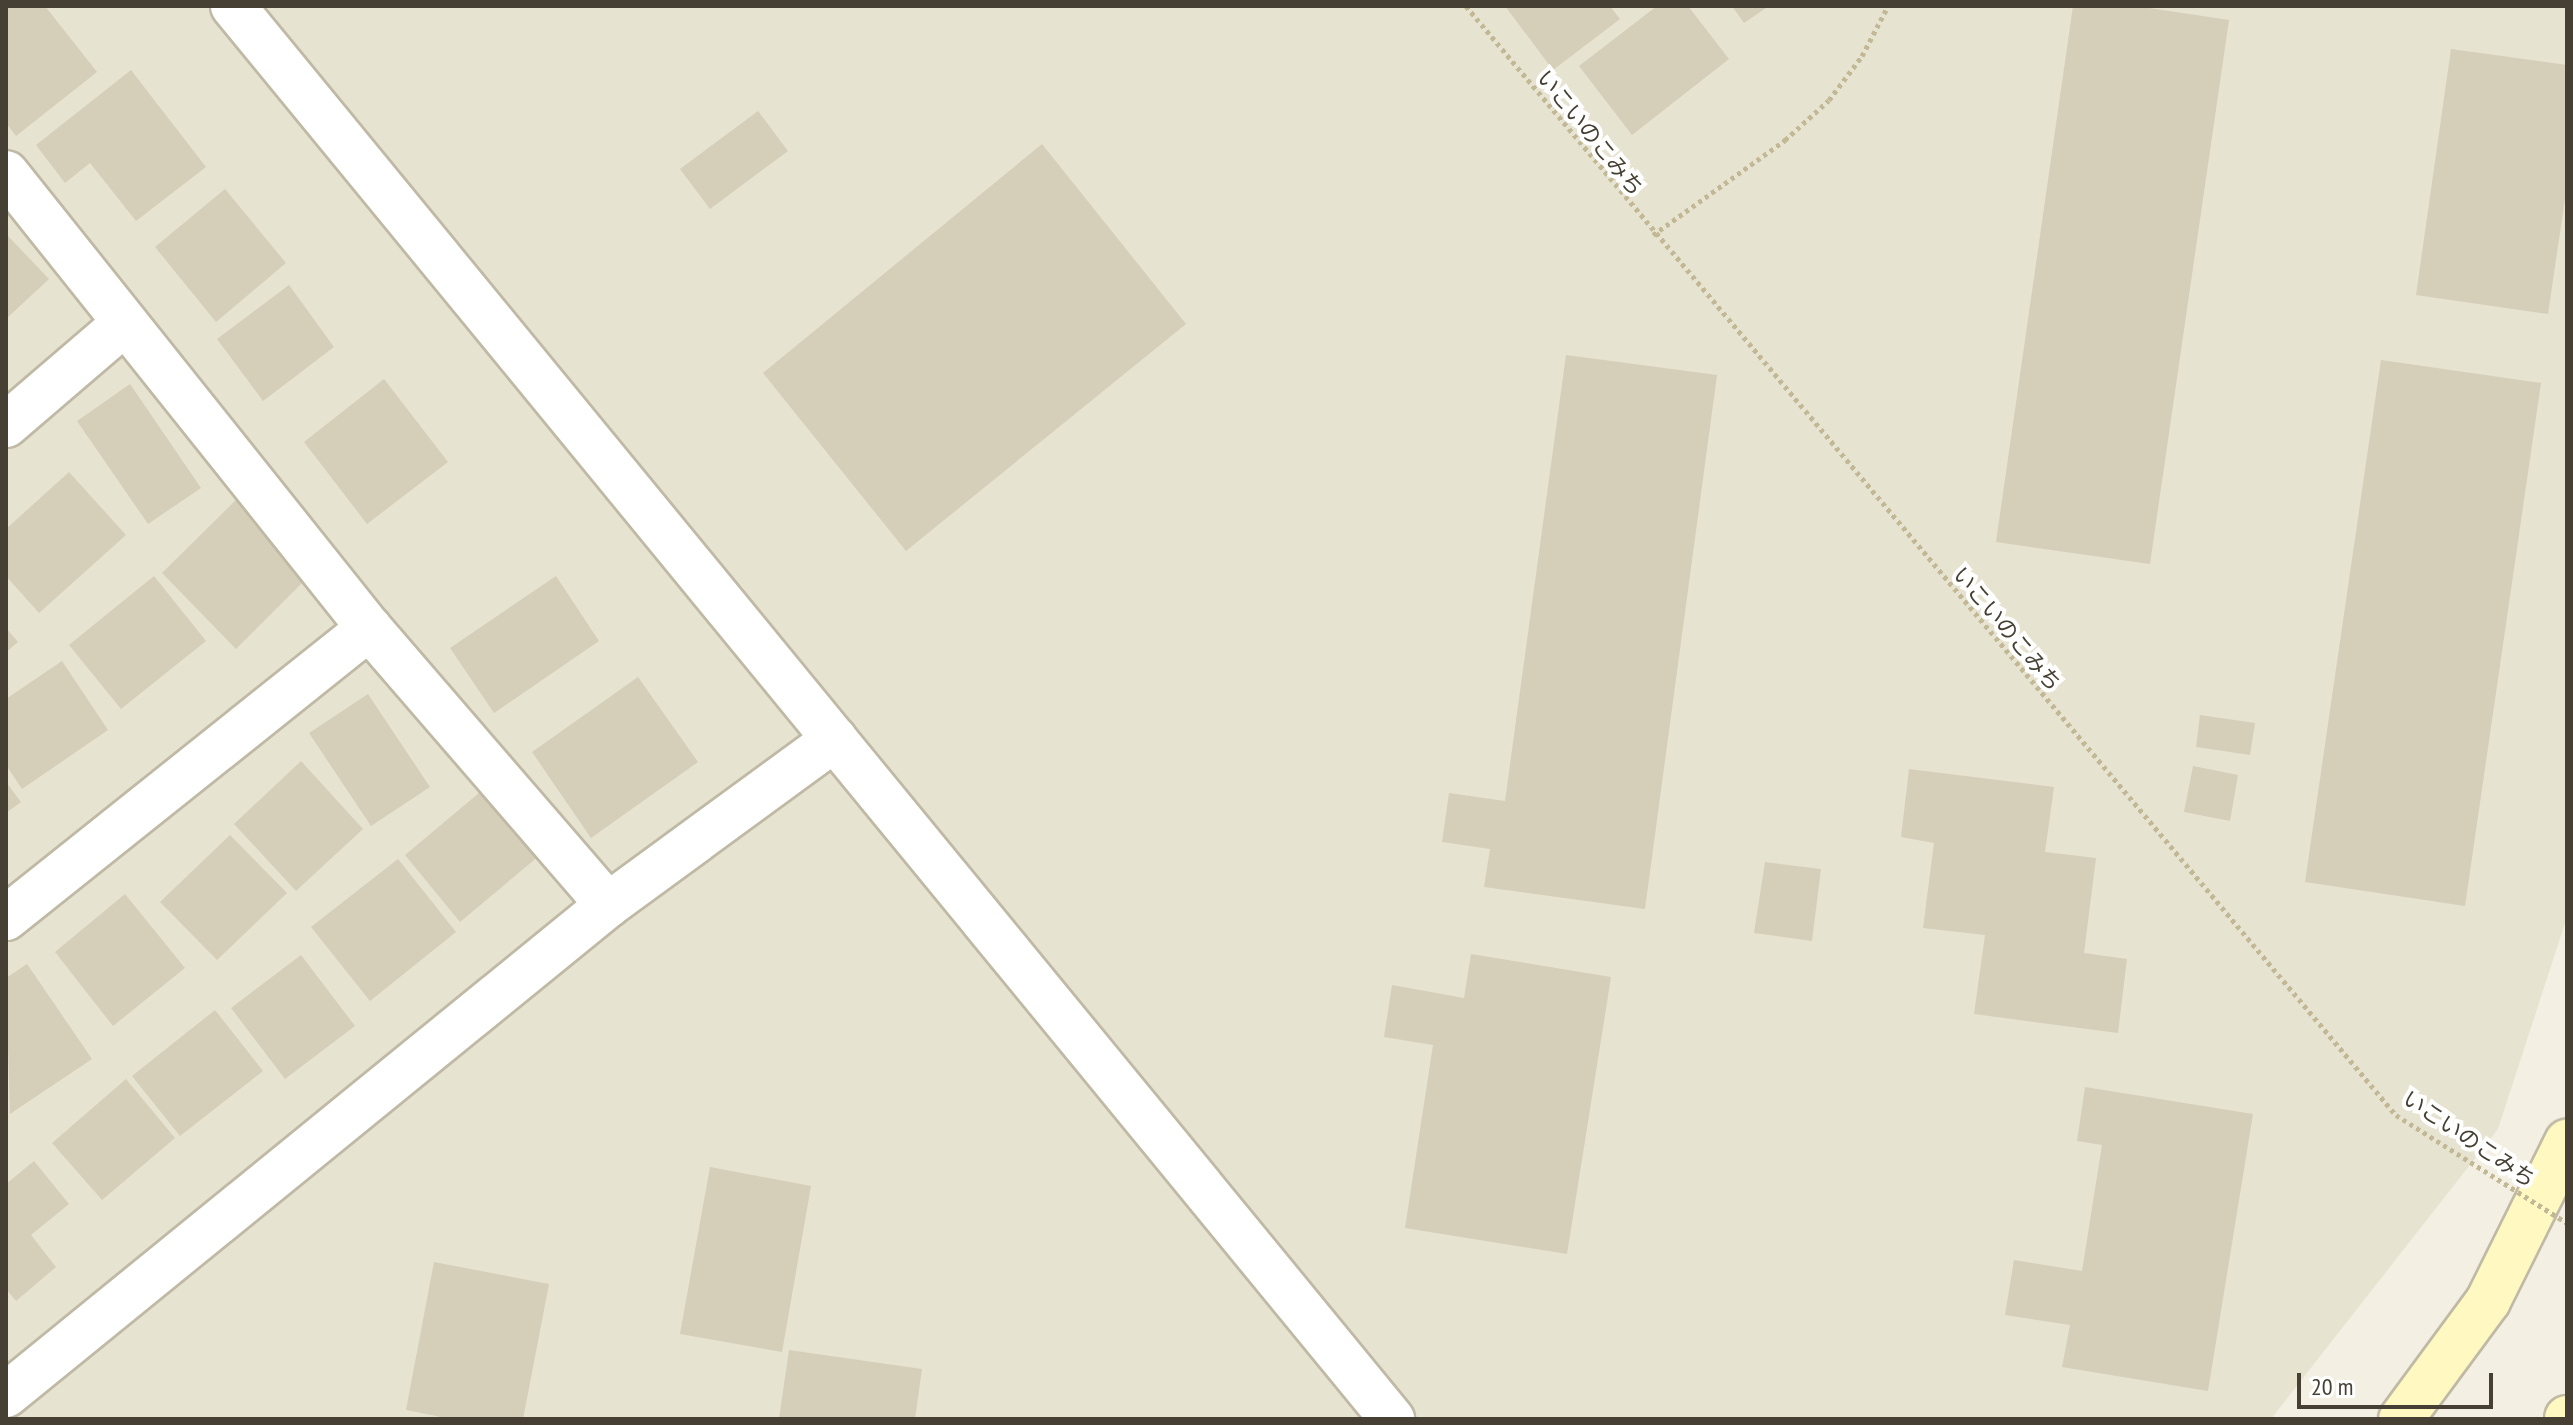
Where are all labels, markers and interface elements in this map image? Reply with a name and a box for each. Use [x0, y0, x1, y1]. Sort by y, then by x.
street label: いこいのこみち [1531, 65, 1649, 201]
street label: いこいのこみち [1947, 562, 2067, 696]
street label: いこいのこみち [2398, 1085, 2540, 1193]
scale bar [2301, 1357, 2497, 1407]
text: 20 m [2311, 1371, 2353, 1402]

